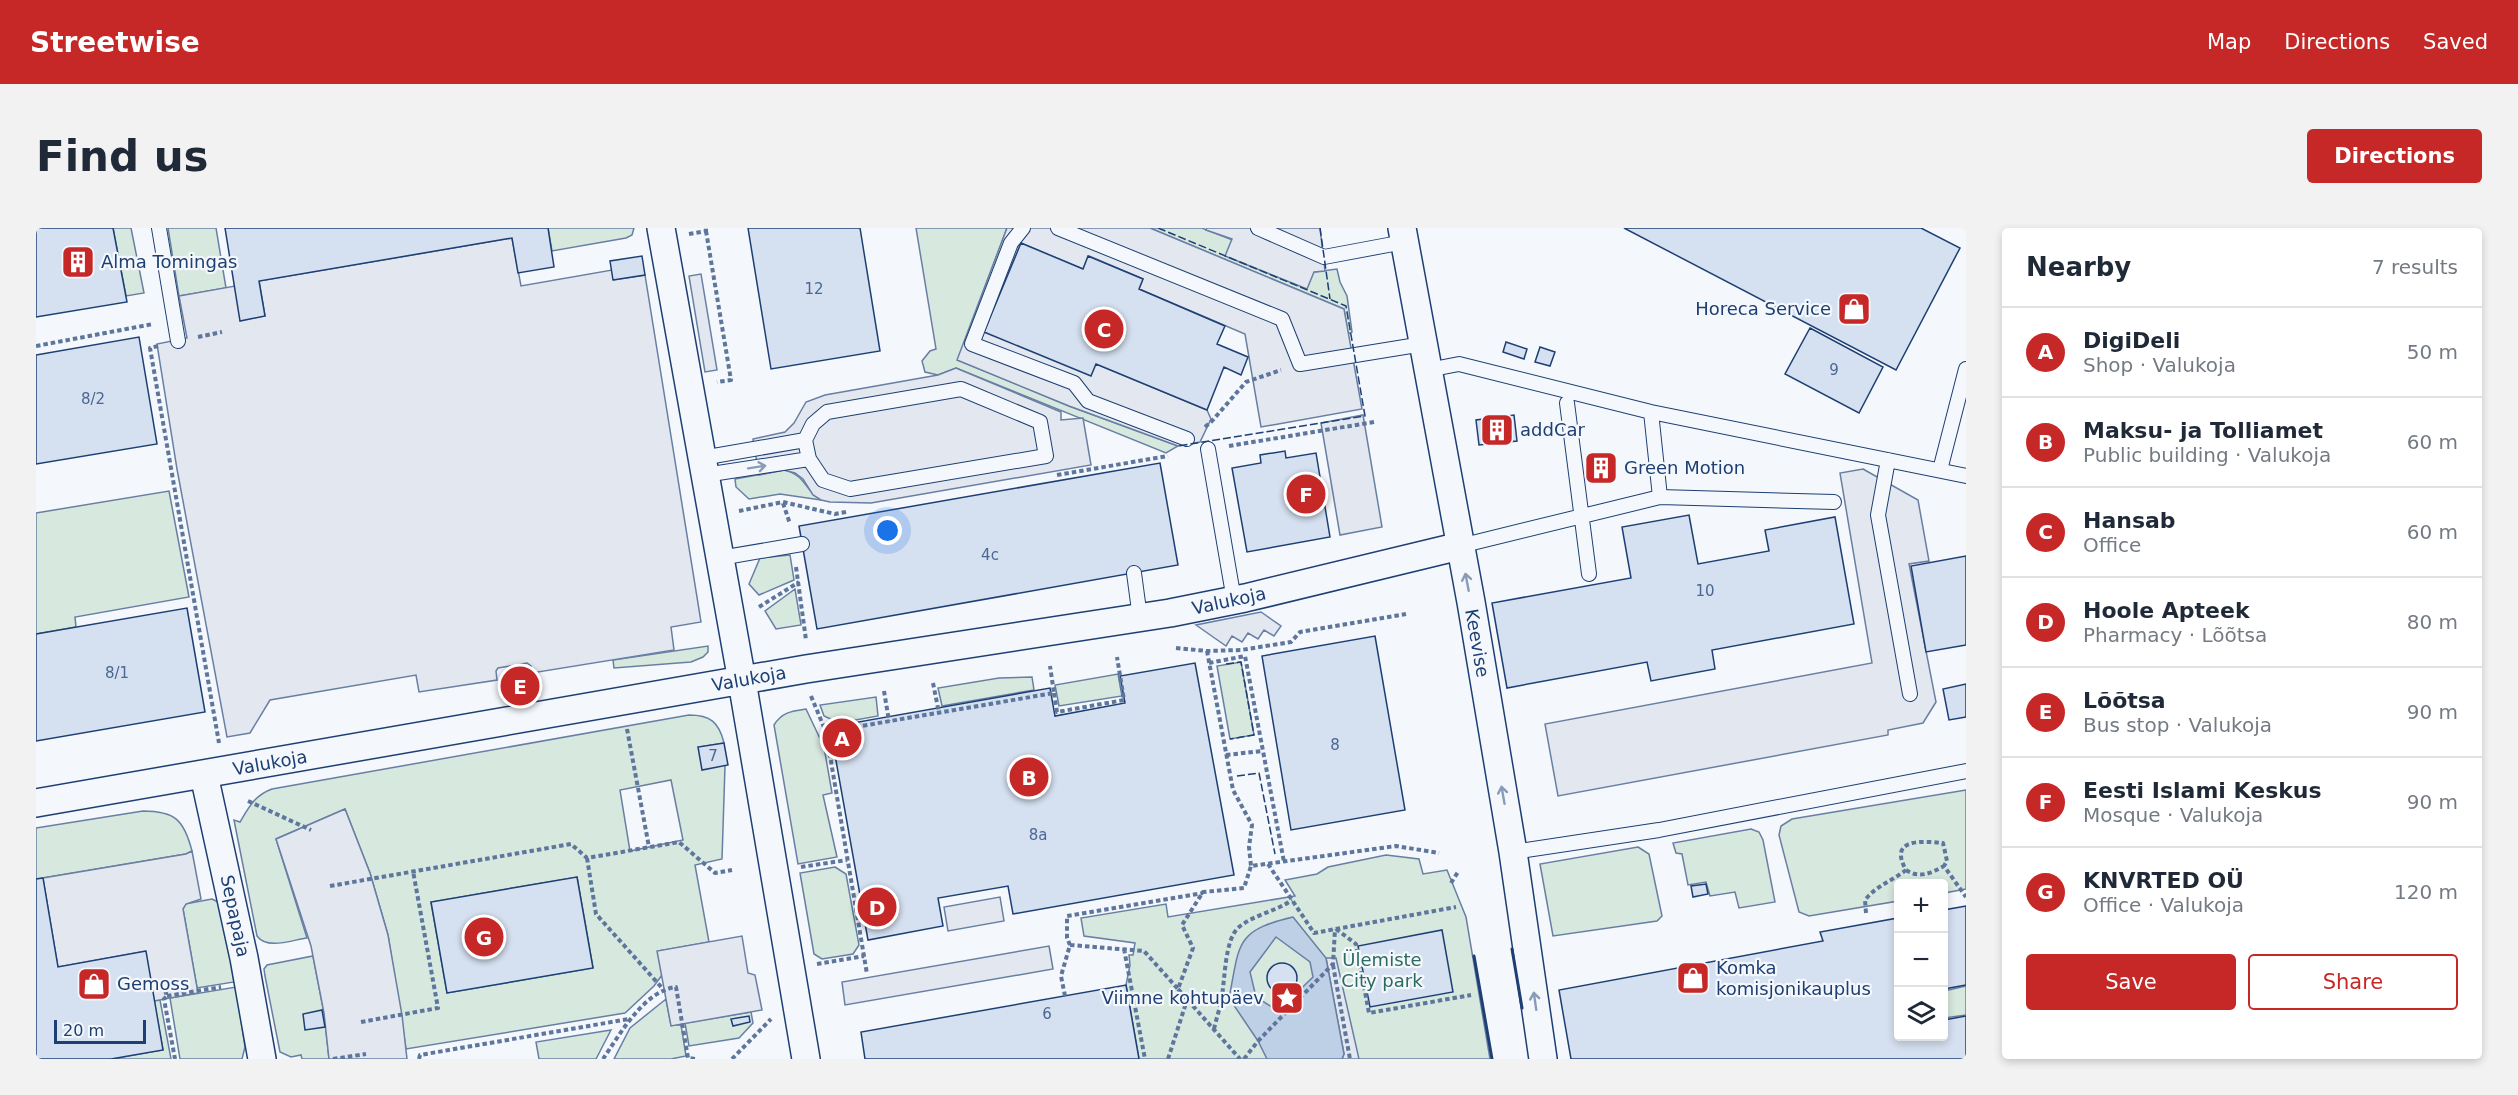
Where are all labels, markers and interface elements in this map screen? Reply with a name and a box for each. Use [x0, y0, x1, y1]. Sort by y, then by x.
text: Streetwise [30, 26, 200, 59]
text: Map [2207, 30, 2251, 54]
text: Directions [2284, 30, 2390, 54]
text: Saved [2423, 30, 2488, 54]
button: Directions [2307, 129, 2482, 183]
text: Find us [36, 132, 209, 181]
building icon: Alma Tomingas [60, 244, 96, 280]
place label: Alma Tomingas [101, 251, 237, 272]
text: Nearby [2026, 252, 2131, 282]
text: 7 results [2372, 255, 2458, 279]
house number: 12 [804, 280, 824, 298]
shop icon: Horeca Service [1836, 291, 1872, 327]
place label: Horeca Service [1695, 298, 1831, 319]
pin: C [1084, 306, 1124, 352]
text: DigiDeli [2083, 328, 2180, 353]
text: A [2038, 340, 2053, 364]
text: 50 m [2407, 340, 2458, 364]
text: Shop · Valukoja [2083, 353, 2236, 377]
house number: 9 [1829, 361, 1839, 379]
house number: 8/2 [81, 390, 105, 408]
building icon: addCar [1479, 412, 1515, 448]
text: Maksu- ja Tolliamet [2083, 418, 2323, 443]
place label: addCar [1520, 419, 1585, 440]
text: B [2038, 430, 2053, 454]
text: 60 m [2407, 430, 2458, 454]
text: Public building · Valukoja [2083, 443, 2331, 467]
building icon: Green Motion [1583, 450, 1619, 486]
place label: Green Motion [1624, 457, 1745, 478]
one-way arrow [747, 462, 767, 473]
pin: F [1286, 472, 1326, 516]
text: Hansab [2083, 508, 2176, 533]
your location [873, 516, 902, 545]
text: C [2038, 520, 2053, 544]
text: 60 m [2407, 520, 2458, 544]
text: Office [2083, 533, 2141, 557]
house number: 4c [981, 546, 999, 564]
one-way arrow [1461, 572, 1472, 592]
street label: Valukoja [1190, 582, 1268, 619]
house number: 10 [1695, 582, 1715, 600]
text: Hoole Apteek [2083, 598, 2250, 623]
street label: Keevise [1461, 607, 1494, 679]
text: D [2037, 610, 2054, 634]
text: 80 m [2407, 610, 2458, 634]
text: Pharmacy · Lõõtsa [2083, 623, 2267, 647]
street label: Valukoja [710, 662, 788, 695]
house number: 8/1 [105, 664, 129, 682]
pin: E [500, 664, 540, 708]
text: Lõõtsa [2083, 688, 2166, 713]
text: E [2039, 700, 2052, 724]
text: 90 m [2407, 700, 2458, 724]
text: Bus stop · Valukoja [2083, 713, 2272, 737]
pin: A [822, 716, 862, 760]
house number: 8 [1330, 736, 1340, 754]
street label: Valukoja [231, 746, 309, 779]
house number: 7 [708, 747, 718, 765]
pin: B [1010, 754, 1048, 800]
text: Eesti Islami Keskus [2083, 778, 2322, 803]
one-way arrow [1497, 785, 1508, 805]
text: F [2039, 790, 2052, 814]
text: 90 m [2407, 790, 2458, 814]
text: Mosque · Valukoja [2083, 803, 2263, 827]
house number: 8a [1029, 826, 1047, 844]
text: KNVRTED OÜ [2083, 868, 2244, 893]
street label: Sepapaja [217, 873, 254, 959]
map controls [1894, 879, 1948, 1041]
button: + [1894, 879, 1948, 933]
text: G [2037, 880, 2054, 904]
text: 120 m [2394, 880, 2458, 904]
pin: D [858, 884, 896, 930]
text: Office · Valukoja [2083, 893, 2244, 917]
pin: G [464, 914, 504, 960]
button: − [1894, 933, 1948, 987]
park label: Ülemiste City park [1341, 949, 1423, 991]
button: Save [2026, 954, 2236, 1010]
button: Share [2248, 954, 2458, 1010]
place label: Komka komisjonikauplus [1716, 957, 1871, 999]
shop icon: Komka komisjonikauplus [1675, 960, 1711, 996]
shop icon: Gemoss [76, 966, 112, 1002]
place label: Gemoss [117, 973, 189, 994]
place icon: Viimne kohtupäev [1269, 980, 1305, 1016]
place label: Viimne kohtupäev [1101, 987, 1264, 1008]
button: layers [1894, 987, 1948, 1041]
one-way arrow [1529, 992, 1540, 1012]
house number: 6 [1042, 1005, 1052, 1023]
scale bar [54, 1017, 146, 1044]
text: 20 m [63, 1021, 104, 1040]

